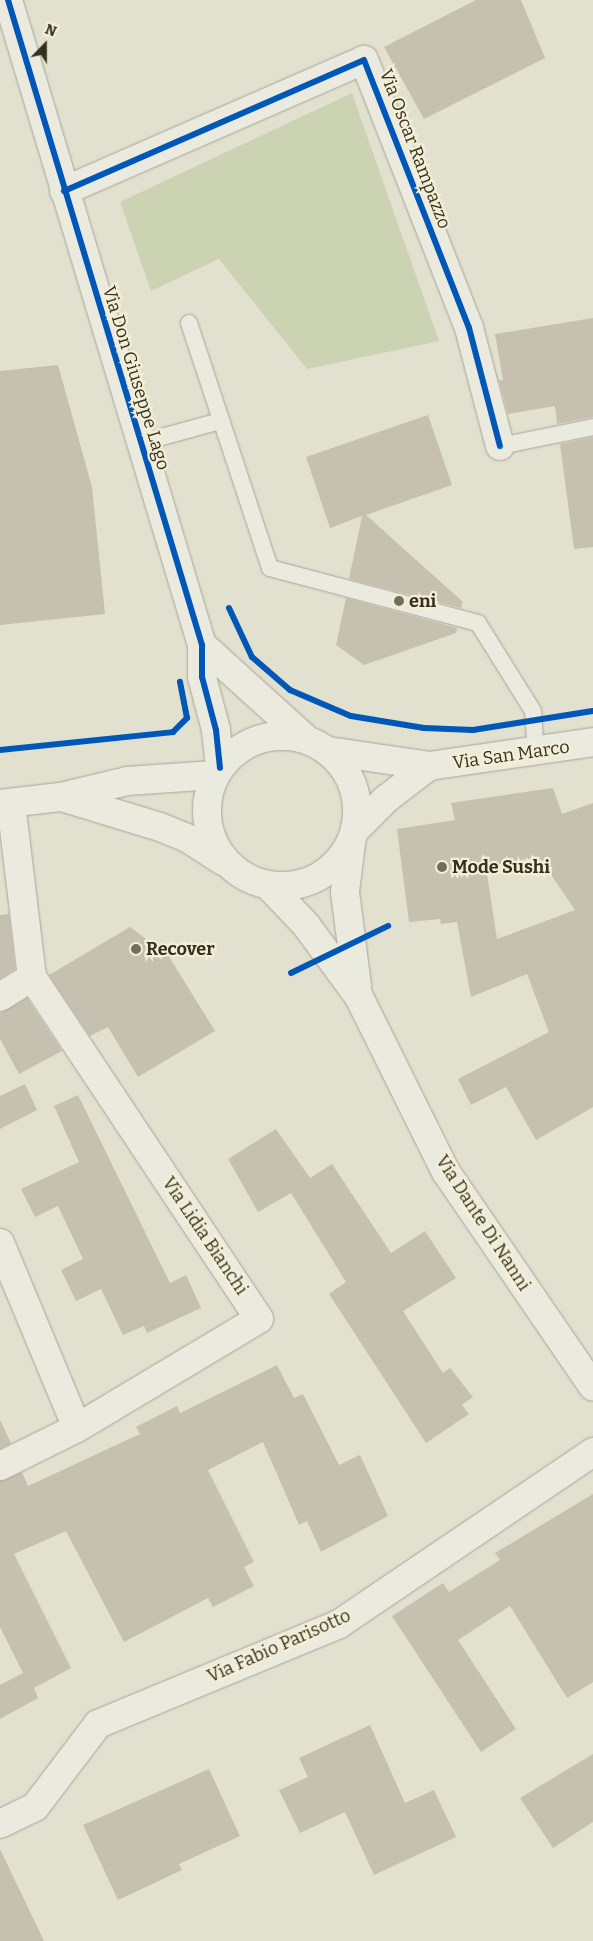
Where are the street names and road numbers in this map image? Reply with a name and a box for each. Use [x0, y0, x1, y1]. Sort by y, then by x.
street label: Via Oscar Rampazzo [375, 66, 455, 232]
street label: Via Don Giuseppe Lago [98, 283, 174, 473]
street label: Via San Marco [451, 736, 571, 774]
street label: Via Dante Di Nanni [431, 1151, 535, 1295]
street label: Via Lidia Bianchi [158, 1173, 252, 1299]
street label: Via Fabio Parisotto [204, 1605, 354, 1687]

